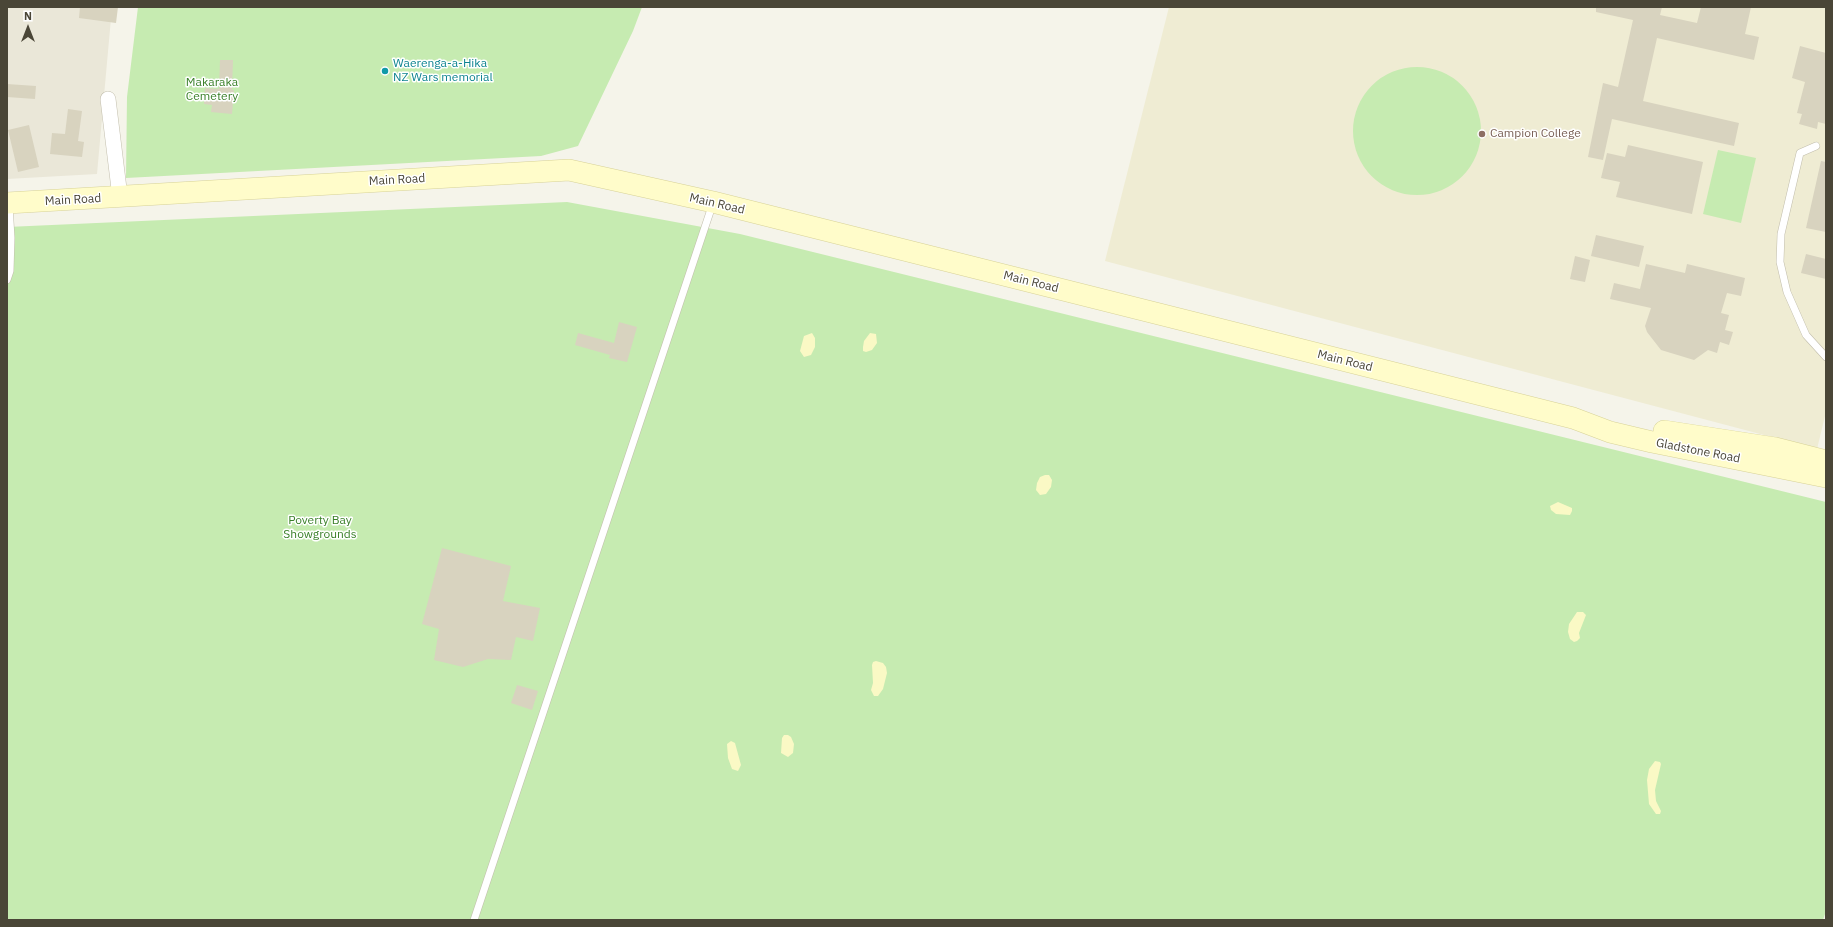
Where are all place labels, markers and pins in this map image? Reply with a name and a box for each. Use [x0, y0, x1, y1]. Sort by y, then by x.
place label: Waerenga-a-Hika NZ Wars memorial [393, 57, 493, 85]
marker: Waerenga-a-Hika NZ Wars memorial [380, 66, 390, 76]
place label: Campion College [1490, 127, 1581, 141]
marker: Campion College [1477, 129, 1487, 139]

